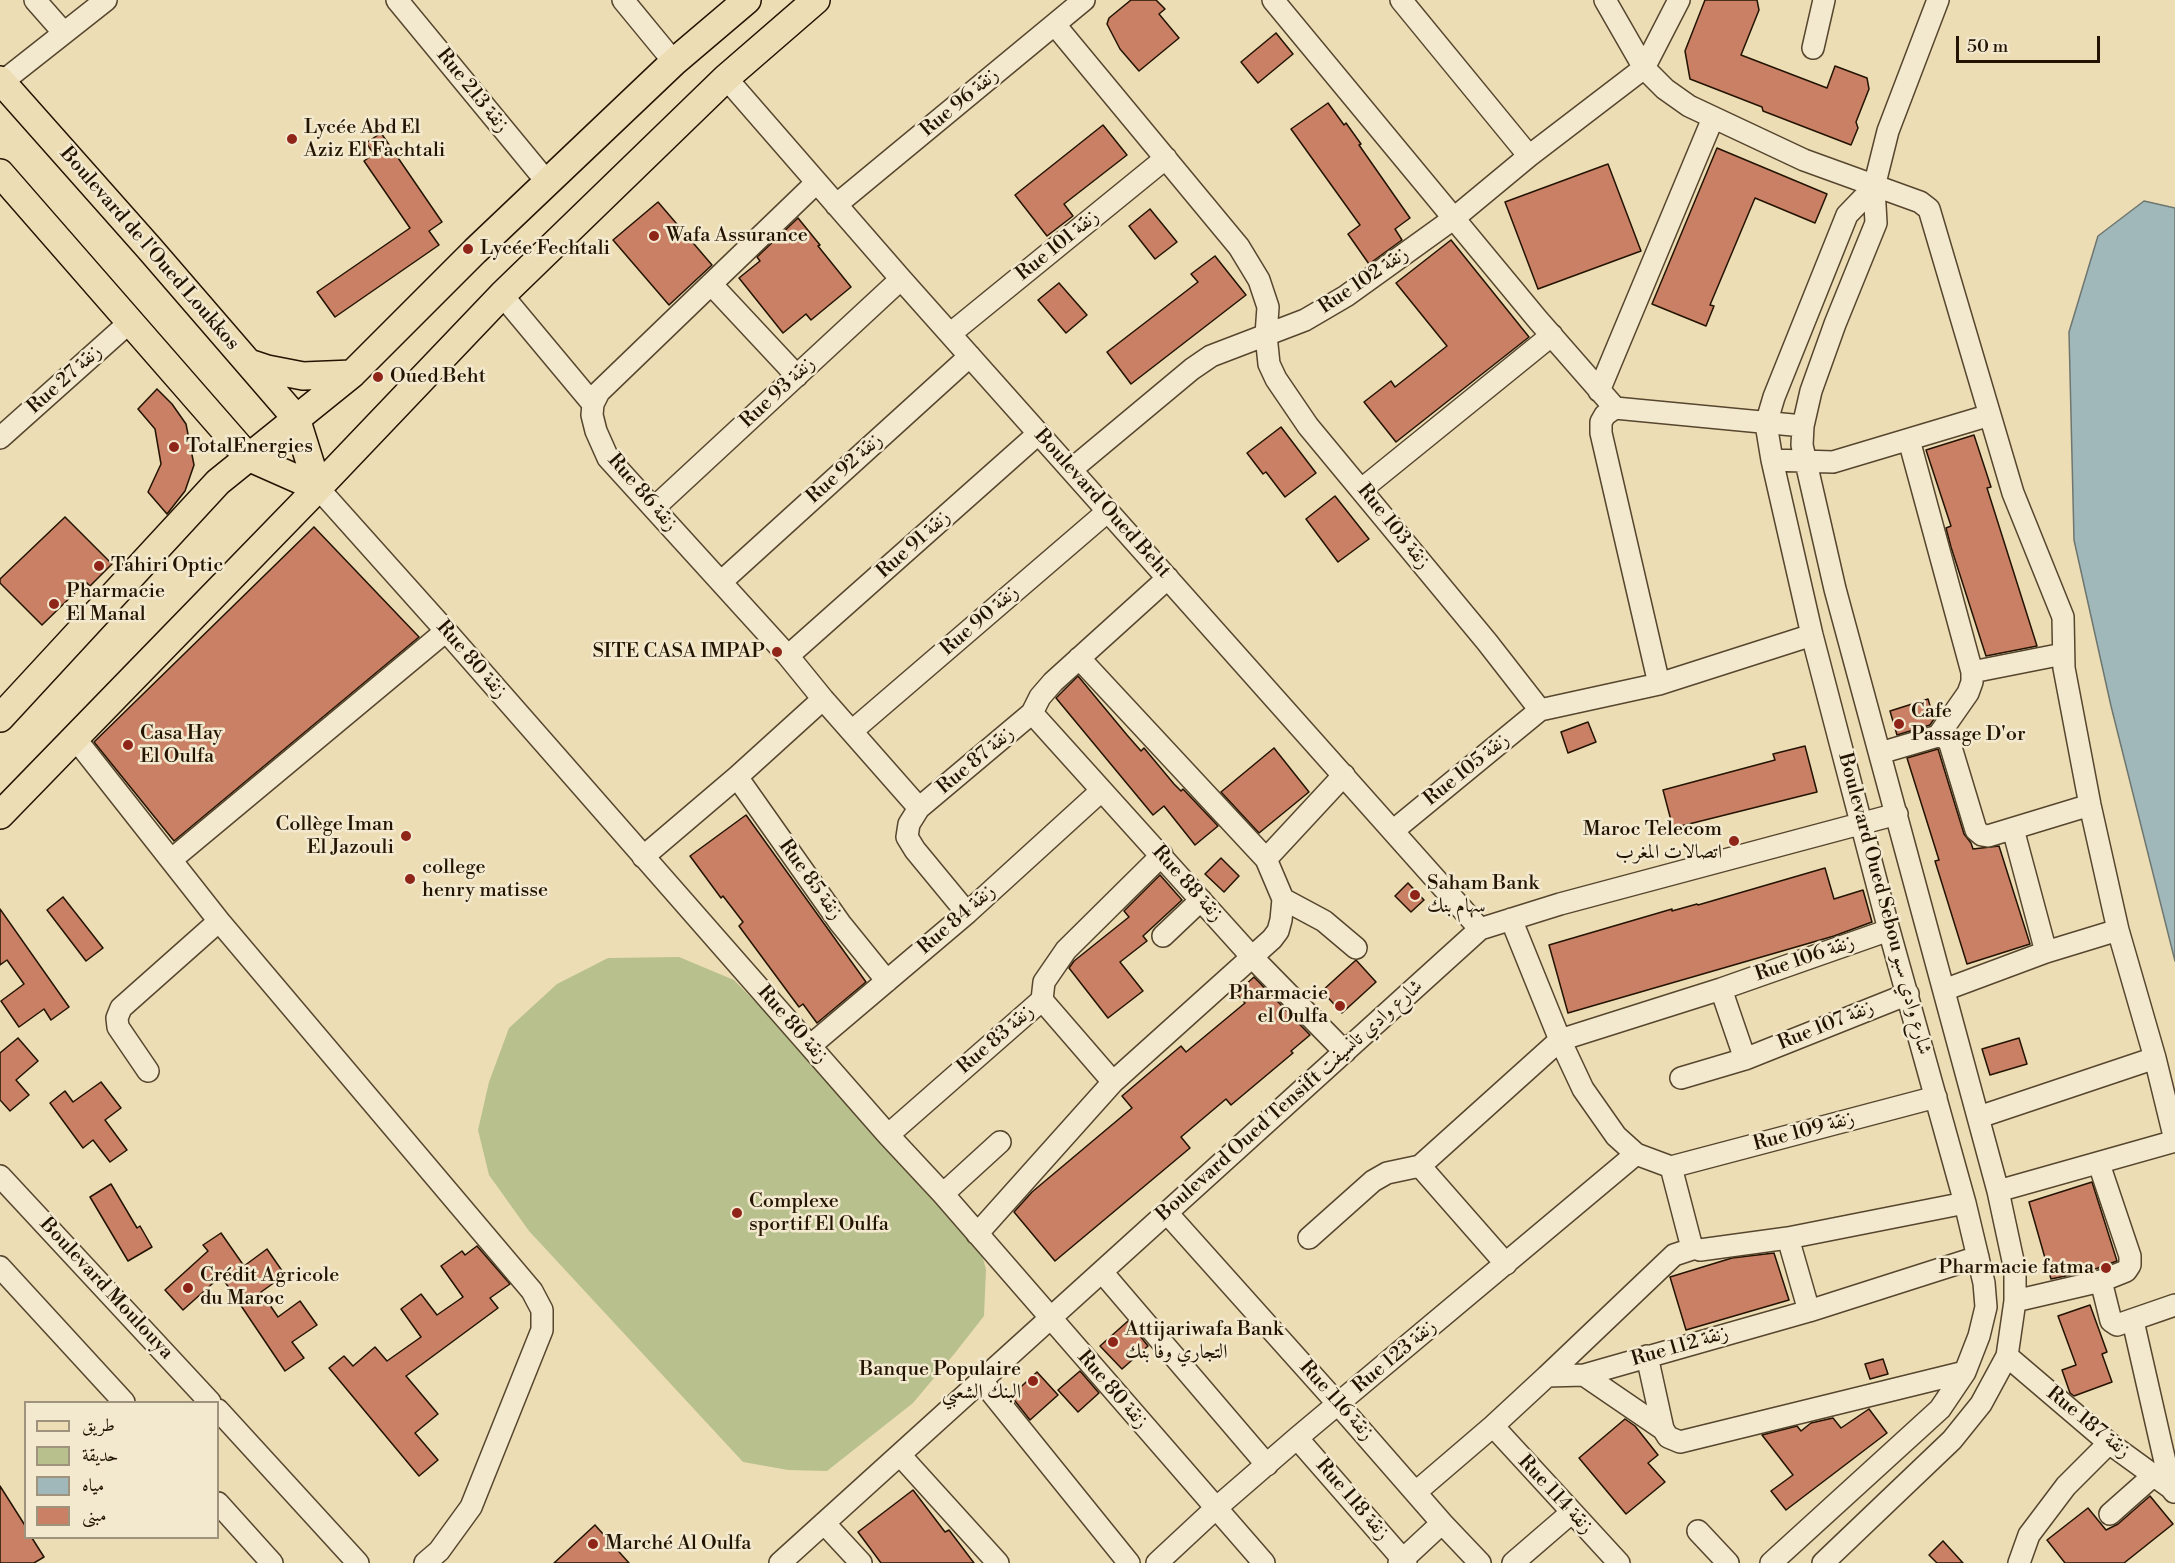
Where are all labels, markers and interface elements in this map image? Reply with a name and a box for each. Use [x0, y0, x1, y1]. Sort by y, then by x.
scale bar [1959, 24, 2103, 62]
text: 50 m [1967, 35, 2008, 58]
street label: Rue 213 زنقة [431, 44, 513, 138]
street label: Rue 96 زنقة [916, 63, 1004, 143]
place label: Lycée Abd El Aziz El Fachtali [304, 116, 445, 163]
marker: Lycée Abd El Aziz El Fachtali [285, 132, 299, 146]
street label: Boulevard de l'Oued Loukkos [54, 142, 244, 356]
street label: Rue 101 زنقة [1012, 205, 1104, 287]
place label: Wafa Assurance [666, 224, 808, 248]
marker: Wafa Assurance [647, 229, 661, 243]
place label: Lycée Fechtali [480, 237, 610, 261]
marker: Lycée Fechtali [461, 242, 475, 256]
street label: Rue 102 زنقة [1315, 242, 1413, 320]
street label: Rue 27 زنقة [23, 340, 107, 420]
street label: Rue 93 زنقة [736, 352, 820, 434]
place label: Oued Beht [390, 365, 486, 389]
marker: Oued Beht [371, 370, 385, 384]
street label: Boulevard Oued Beht [1029, 424, 1175, 584]
street label: Rue 92 زنقة [802, 429, 888, 509]
place label: TotalEnergies [186, 435, 313, 459]
marker: TotalEnergies [167, 440, 181, 454]
street label: Rue 86 زنقة [602, 449, 682, 537]
street label: Rue 103 زنقة [1351, 480, 1435, 574]
street label: Rue 91 زنقة [872, 506, 956, 584]
place label: Tahiri Optic [111, 554, 223, 578]
marker: Tahiri Optic [92, 559, 106, 573]
place label: Pharmacie El Manal [66, 580, 165, 627]
street label: Rue 90 زنقة [936, 580, 1024, 662]
marker: Pharmacie El Manal [47, 597, 61, 611]
street label: Rue 80 زنقة [430, 616, 512, 704]
place label: SITE CASA IMPAP [592, 640, 765, 664]
marker: SITE CASA IMPAP [770, 645, 784, 659]
place label: Cafe Passage D'or [1911, 700, 2026, 747]
marker: Cafe Passage D'or [1892, 717, 1906, 731]
place label: Casa Hay El Oulfa [140, 722, 223, 769]
street label: Rue 87 زنقة [933, 722, 1019, 800]
street label: Rue 105 زنقة [1420, 728, 1514, 812]
marker: Casa Hay El Oulfa [121, 738, 135, 752]
street label: Boulevard Oued Sebou شارع وادي سبو [1832, 750, 1936, 1058]
place label: Collège Iman El Jazouli [276, 813, 394, 860]
place label: Maroc Telecom اتصالات المغرب [1583, 818, 1722, 865]
marker: Collège Iman El Jazouli [399, 829, 413, 843]
marker: Maroc Telecom اتصالات المغرب [1727, 834, 1741, 848]
street label: Rue 85 زنقة [773, 835, 847, 925]
street label: Rue 88 زنقة [1146, 841, 1228, 927]
place label: college henry matisse [422, 856, 548, 903]
marker: college henry matisse [403, 872, 417, 886]
place label: Saham Bank سهام بنك [1427, 872, 1539, 919]
street label: Rue 84 زنقة [913, 880, 1001, 960]
marker: Saham Bank سهام بنك [1408, 888, 1422, 902]
street label: Rue 106 زنقة [1752, 931, 1858, 987]
street label: Boulevard Oued Tensift شارع وادي تانسيفت [1152, 975, 1428, 1227]
street label: Rue 80 زنقة [751, 981, 833, 1069]
place label: Pharmacie el Oulfa [1229, 982, 1328, 1029]
street label: Rue 107 زنقة [1774, 996, 1878, 1056]
marker: Pharmacie el Oulfa [1333, 999, 1347, 1013]
street label: Rue 83 زنقة [953, 1000, 1039, 1080]
street label: Rue 109 زنقة [1751, 1107, 1857, 1157]
place label: Complexe sportif El Oulfa [749, 1190, 889, 1237]
marker: Complexe sportif El Oulfa [730, 1206, 744, 1220]
street label: Boulevard Moulouya [34, 1213, 178, 1365]
place label: Pharmacie fatma [1939, 1256, 2094, 1280]
marker: Pharmacie fatma [2099, 1261, 2113, 1275]
place label: Crédit Agricole du Maroc [200, 1264, 339, 1311]
marker: Crédit Agricole du Maroc [181, 1281, 195, 1295]
street label: Rue 123 زنقة [1348, 1315, 1442, 1399]
place label: Attijariwafa Bank التجاري وفا بنك [1125, 1318, 1283, 1365]
street label: Rue 112 زنقة [1629, 1322, 1731, 1372]
marker: Attijariwafa Bank التجاري وفا بنك [1106, 1335, 1120, 1349]
street label: Rue 80 زنقة [1071, 1346, 1153, 1434]
street label: Rue 116 زنقة [1294, 1356, 1378, 1446]
place label: Banque Populaire البنك الشعبي [859, 1358, 1021, 1405]
marker: Banque Populaire البنك الشعبي [1026, 1374, 1040, 1388]
street label: Rue 187 زنقة [2041, 1382, 2135, 1464]
legend [24, 1401, 219, 1539]
text: طريق [82, 1414, 115, 1437]
text: حديقة [82, 1444, 118, 1467]
street label: Rue 114 زنقة [1512, 1450, 1598, 1540]
street label: Rue 118 زنقة [1310, 1454, 1394, 1546]
text: مياه [82, 1474, 104, 1497]
text: مبنى [82, 1504, 107, 1527]
place label: Marché Al Oulfa [605, 1532, 751, 1556]
marker: Marché Al Oulfa [586, 1537, 600, 1551]

